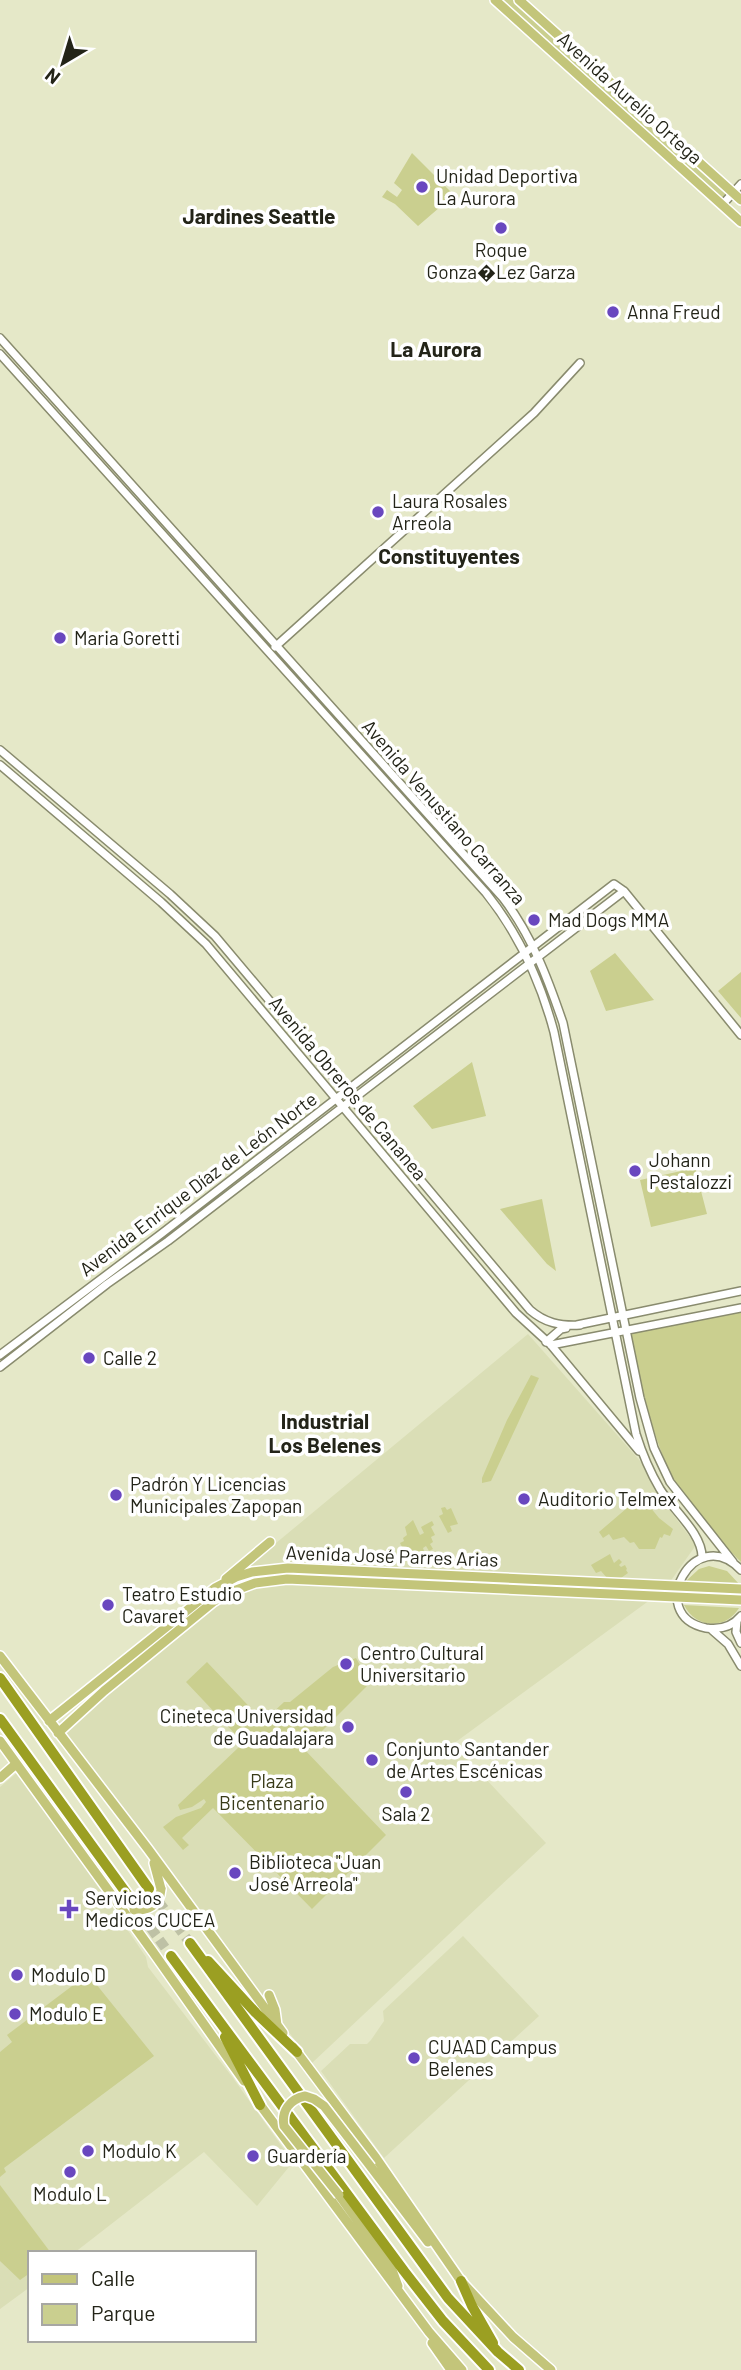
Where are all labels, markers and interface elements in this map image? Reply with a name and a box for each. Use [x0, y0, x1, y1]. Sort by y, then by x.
street label: Avenida Aurelio Ortega [553, 27, 707, 169]
north arrow [28, 28, 98, 98]
text: N [40, 64, 64, 90]
place label: Unidad Deportiva La Aurora [436, 164, 578, 209]
marker: Unidad Deportiva La Aurora [414, 179, 430, 195]
district label: Jardines Seattle [182, 203, 336, 228]
marker: Roque Gonza�Lez Garza [493, 220, 509, 236]
place label: Roque Gonza�Lez Garza [427, 238, 575, 283]
place label: Anna Freud [627, 300, 721, 323]
marker: Anna Freud [605, 304, 621, 320]
district label: La Aurora [390, 336, 482, 361]
place label: Laura Rosales Arreola [392, 489, 507, 534]
marker: Laura Rosales Arreola [370, 504, 386, 520]
district label: Constituyentes [378, 543, 520, 568]
place label: Maria Goretti [74, 626, 180, 649]
marker: Maria Goretti [52, 630, 68, 646]
street label: Avenida Venustiano Carranza [358, 715, 531, 909]
place label: Mad Dogs MMA [548, 908, 669, 931]
marker: Mad Dogs MMA [526, 912, 542, 928]
street label: Avenida Obreros de Cananea [265, 991, 432, 1184]
street label: Avenida Enrique Díaz de León Norte [74, 1087, 321, 1280]
place label: Johann Pestalozzi [649, 1148, 732, 1193]
marker: Johann Pestalozzi [627, 1163, 643, 1179]
place label: Calle 2 [103, 1346, 157, 1369]
marker: Calle 2 [81, 1350, 97, 1366]
district label: Industrial Los Belenes [269, 1408, 381, 1457]
place label: Padrón Y Licencias Municipales Zapopan [130, 1472, 302, 1517]
marker: Padrón Y Licencias Municipales Zapopan [108, 1487, 124, 1503]
place label: Auditorio Telmex [538, 1487, 676, 1510]
marker: Auditorio Telmex [516, 1491, 532, 1507]
street label: Avenida José Parres Arias [285, 1540, 499, 1571]
place label: Teatro Estudio Cavaret [122, 1582, 242, 1627]
marker: Teatro Estudio Cavaret [100, 1597, 116, 1613]
place label: Centro Cultural Universitario [360, 1641, 484, 1686]
marker: Centro Cultural Universitario [338, 1656, 354, 1672]
place label: Cineteca Universidad de Guadalajara [160, 1704, 334, 1749]
marker: Cineteca Universidad de Guadalajara [340, 1719, 356, 1735]
place label: Conjunto Santander de Artes Escénicas [386, 1737, 549, 1782]
marker: Conjunto Santander de Artes Escénicas [364, 1752, 380, 1768]
park label: Plaza Bicentenario [219, 1769, 325, 1814]
marker: Sala 2 [398, 1784, 414, 1800]
place label: Sala 2 [382, 1802, 430, 1825]
place label: Biblioteca "Juan José Arreola" [249, 1850, 381, 1895]
marker: Biblioteca "Juan José Arreola" [227, 1865, 243, 1881]
place label: Servicios Medicos CUCEA [85, 1886, 215, 1931]
marker: Servicios Medicos CUCEA [59, 1899, 79, 1919]
place label: Modulo D [31, 1963, 106, 1986]
marker: Modulo D [9, 1967, 25, 1983]
place label: Modulo E [29, 2002, 104, 2025]
marker: Modulo E [7, 2006, 23, 2022]
place label: CUAAD Campus Belenes [428, 2035, 557, 2080]
marker: CUAAD Campus Belenes [406, 2050, 422, 2066]
place label: Modulo K [102, 2139, 177, 2162]
marker: Modulo K [80, 2143, 96, 2159]
place label: Guardería [267, 2144, 347, 2167]
marker: Guardería [245, 2148, 261, 2164]
marker: Modulo L [62, 2164, 78, 2180]
place label: Modulo L [33, 2182, 107, 2205]
legend [28, 2251, 256, 2342]
text: Calle [91, 2265, 135, 2290]
text: Parque [91, 2300, 156, 2325]

